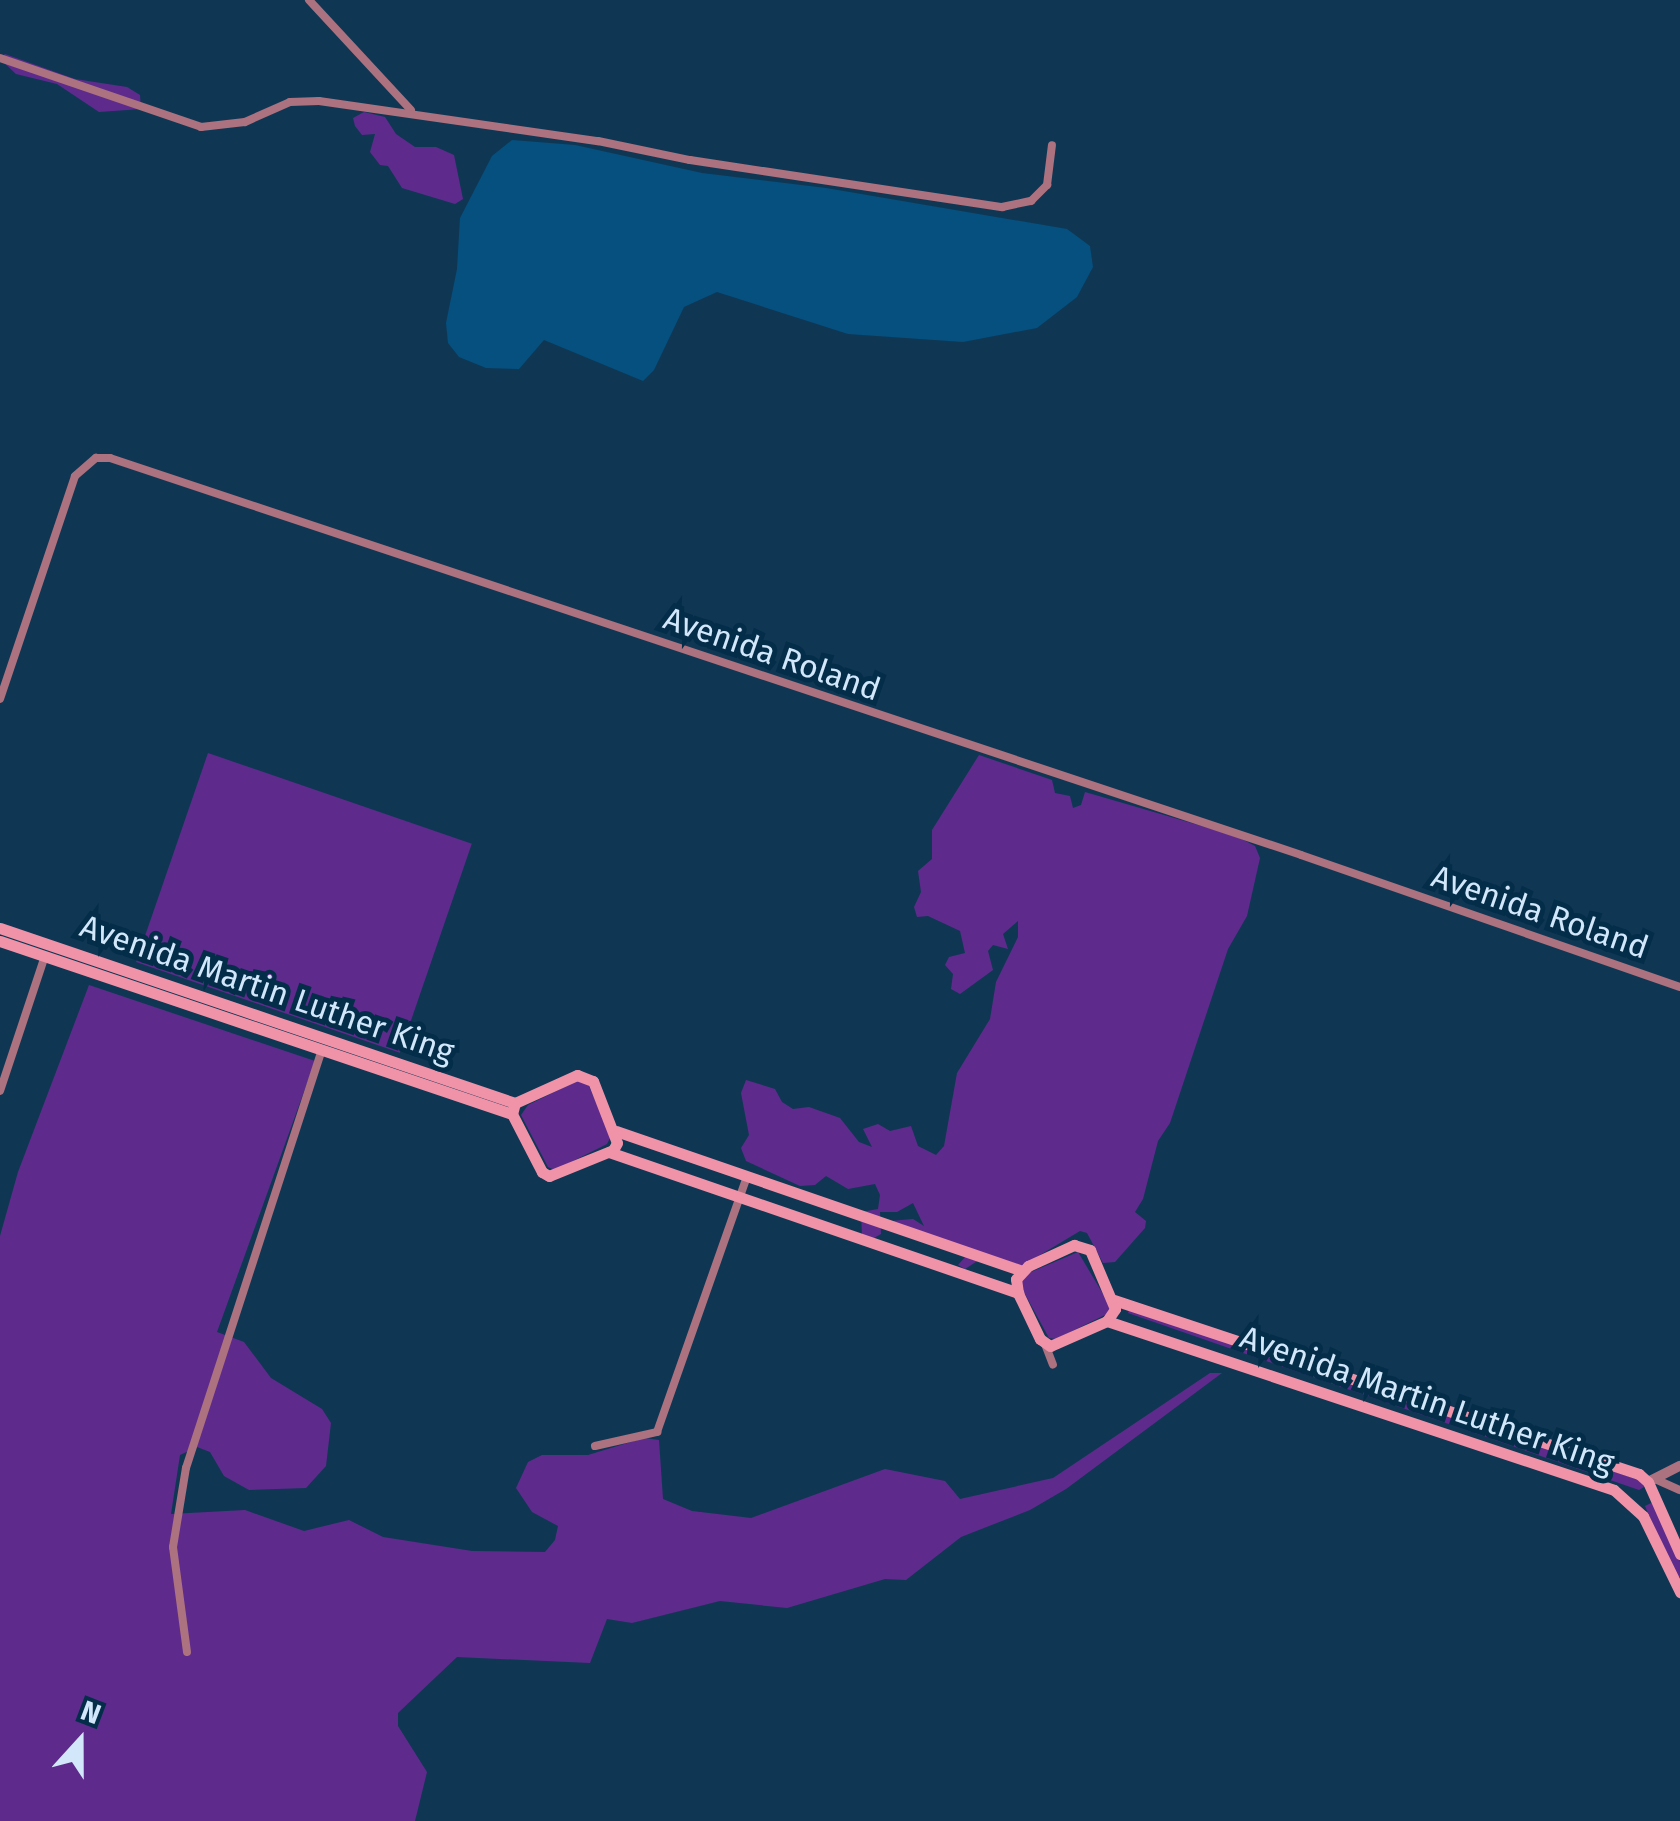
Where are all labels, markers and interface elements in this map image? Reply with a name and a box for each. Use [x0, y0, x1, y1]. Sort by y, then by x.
street label: Avenida Roland [659, 599, 885, 709]
street label: Avenida Roland [1427, 857, 1653, 967]
street label: Avenida Martin Luther King [75, 907, 459, 1071]
street label: Avenida Martin Luther King [1235, 1318, 1619, 1482]
north arrow [30, 1691, 130, 1791]
text: N [76, 1694, 106, 1731]

